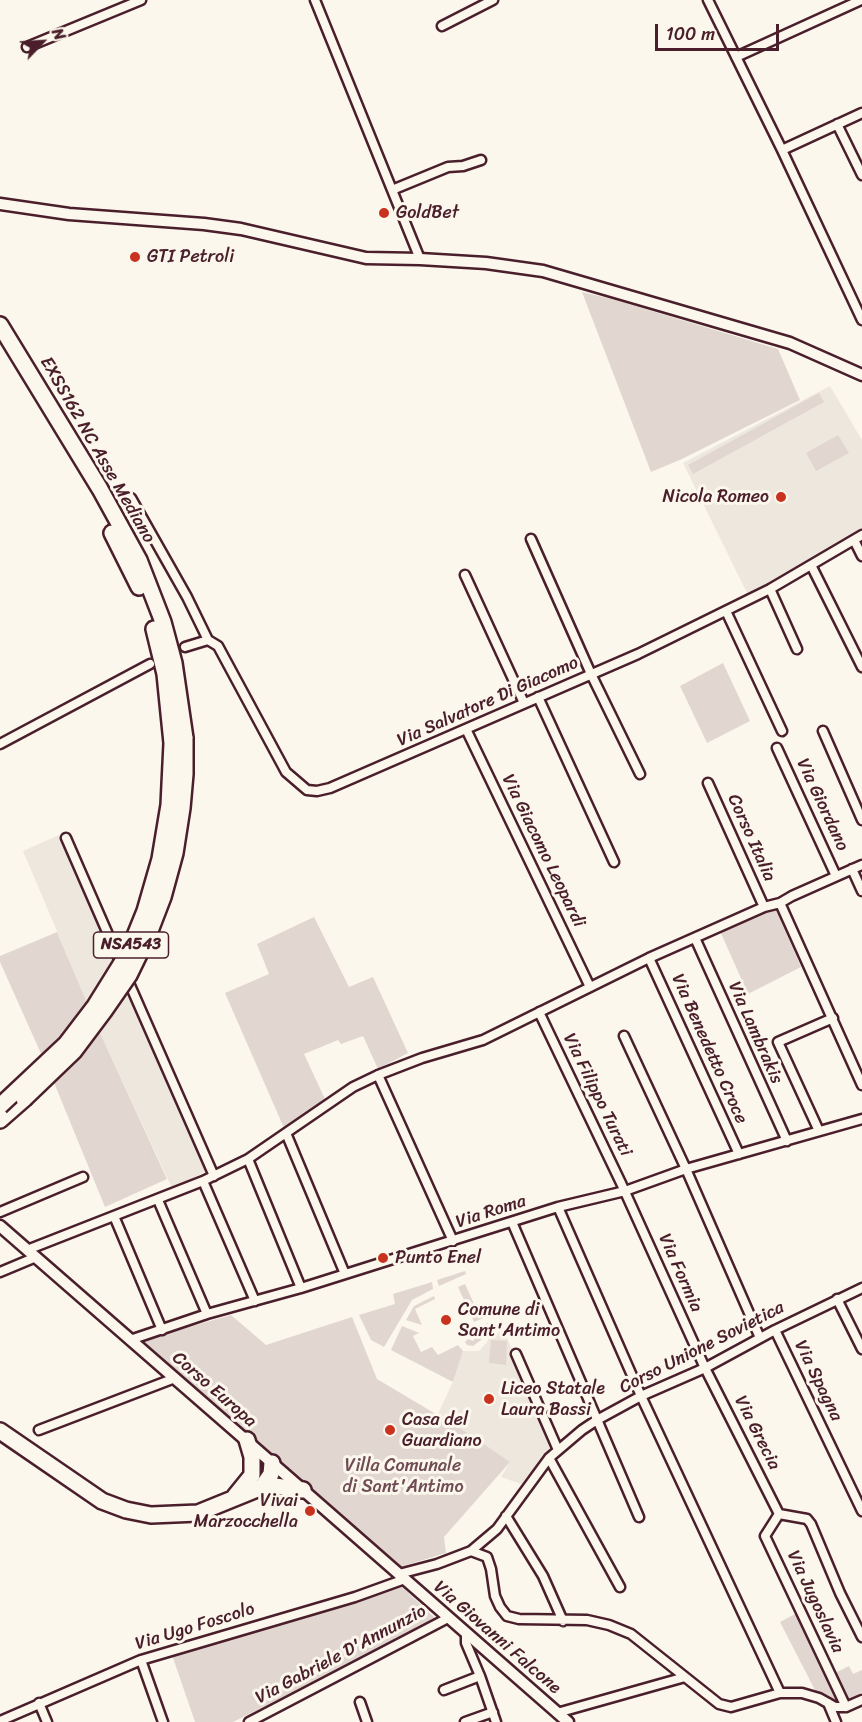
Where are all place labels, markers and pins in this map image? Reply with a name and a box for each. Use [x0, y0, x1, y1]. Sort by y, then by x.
place label: GoldBet [396, 202, 459, 224]
marker: GoldBet [377, 206, 391, 220]
place label: GTI Petroli [147, 246, 234, 268]
marker: GTI Petroli [128, 250, 142, 264]
place label: Nicola Romeo [663, 486, 769, 508]
marker: Nicola Romeo [774, 490, 788, 504]
place label: Punto Enel [395, 1247, 481, 1269]
marker: Punto Enel [376, 1251, 390, 1265]
place label: Comune di Sant'Antimo [458, 1299, 560, 1342]
marker: Comune di Sant'Antimo [439, 1313, 453, 1327]
place label: Liceo Statale Laura Bassi [501, 1378, 605, 1420]
marker: Liceo Statale Laura Bassi [482, 1392, 496, 1406]
place label: Casa del Guardiano [402, 1409, 482, 1452]
marker: Casa del Guardiano [383, 1423, 397, 1437]
place label: Vivai Marzocchella [194, 1490, 298, 1532]
marker: Vivai Marzocchella [303, 1504, 317, 1518]

